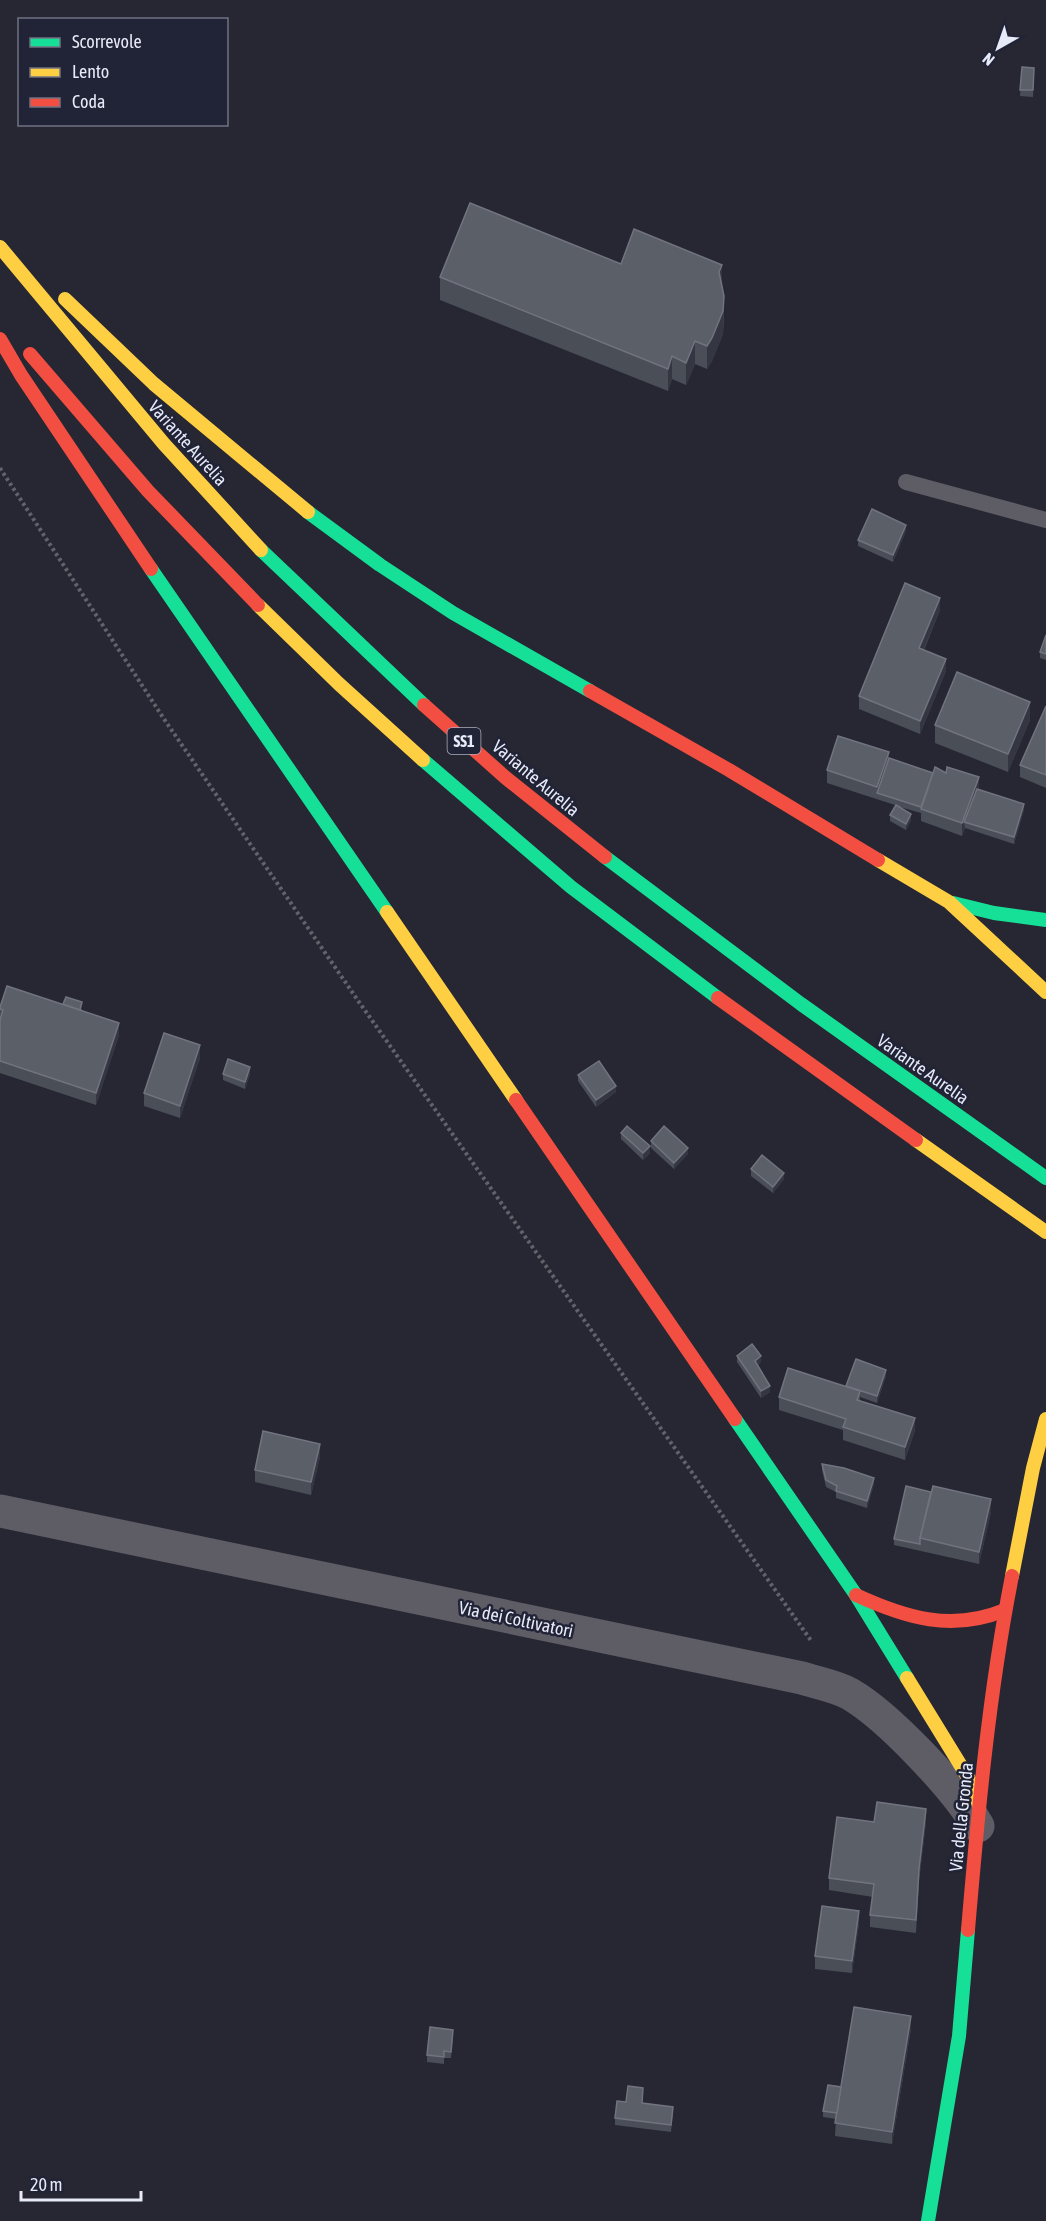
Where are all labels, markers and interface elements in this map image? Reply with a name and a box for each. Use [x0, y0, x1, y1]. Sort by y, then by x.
legend [18, 18, 228, 126]
north arrow [968, 18, 1028, 78]
text: Scorrevole [72, 31, 142, 52]
text: N [979, 50, 998, 69]
text: Lento [72, 61, 109, 82]
text: Coda [72, 91, 105, 112]
street label: Variante Aurelia [144, 396, 232, 490]
road number: SS1 [448, 728, 480, 754]
street label: Variante Aurelia [488, 736, 584, 820]
street label: Variante Aurelia [873, 1030, 973, 1108]
street label: Via dei Coltivatori [457, 1597, 575, 1641]
street label: Via della Gronda [945, 1761, 977, 1873]
scale bar [21, 2164, 141, 2202]
text: 20 m [30, 2174, 62, 2195]

